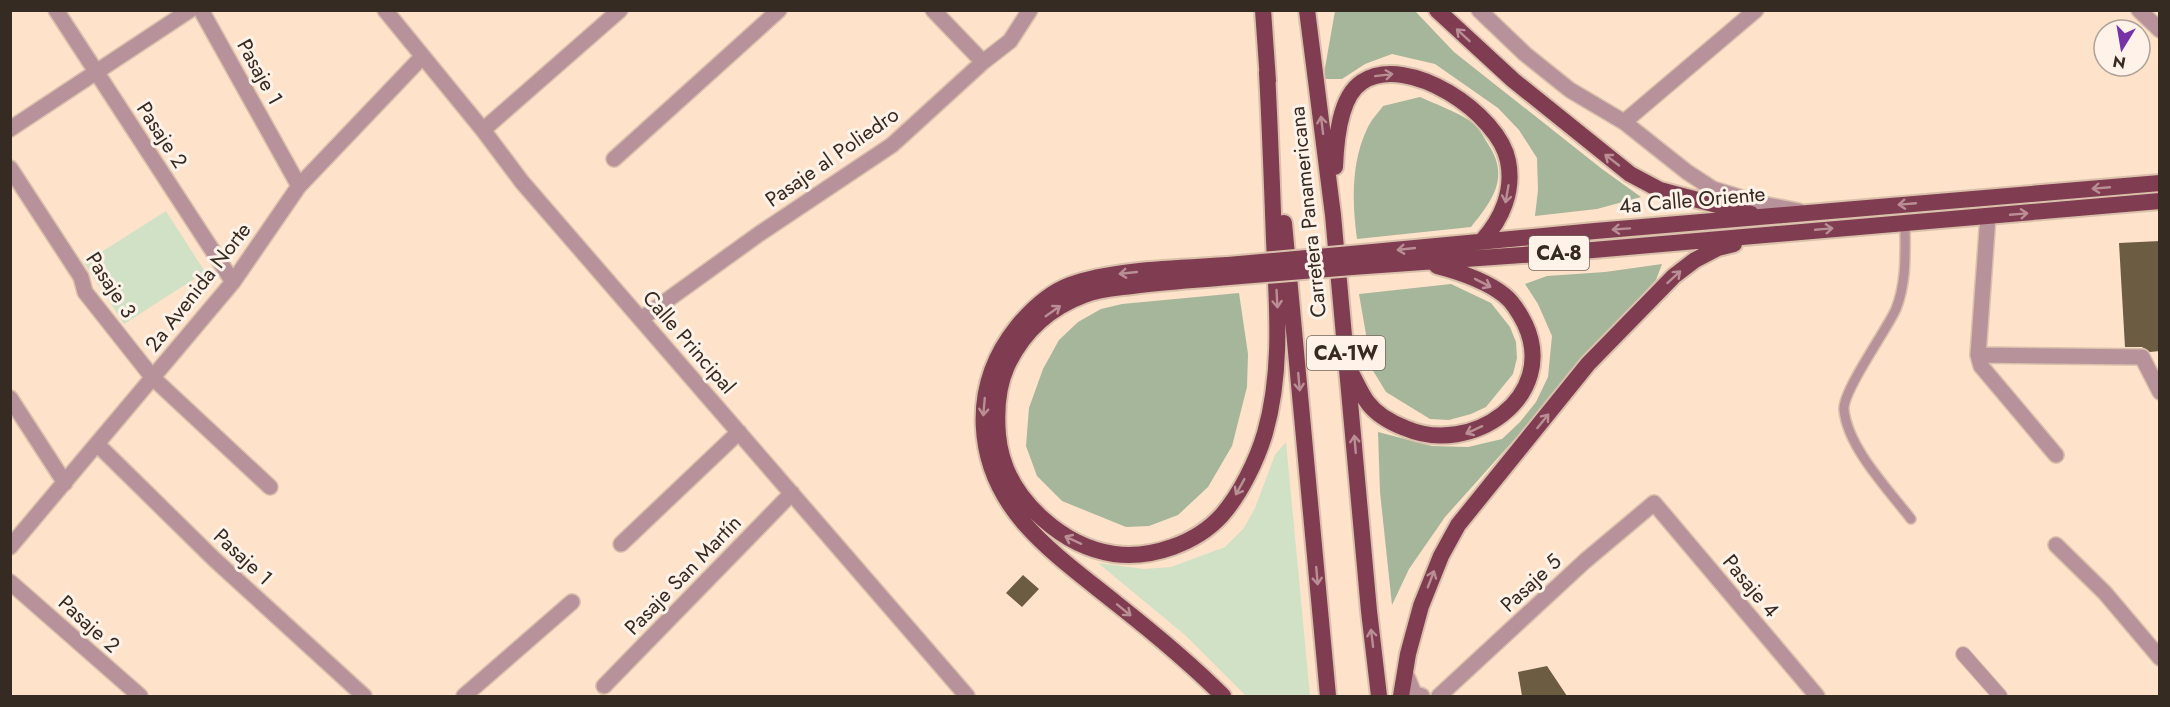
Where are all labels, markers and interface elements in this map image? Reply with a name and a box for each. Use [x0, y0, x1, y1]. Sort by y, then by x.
north arrow [2092, 18, 2152, 78]
one-way arrow [1455, 28, 1470, 42]
street label: Pasaje 1 [230, 34, 290, 110]
text: N [2111, 50, 2128, 75]
one-way arrow [1373, 70, 1393, 81]
street label: Pasaje 2 [129, 96, 195, 174]
street label: Pasaje al Poliedro [759, 100, 905, 214]
street label: Carretera Panamericana [1282, 105, 1334, 319]
one-way arrow [1316, 115, 1327, 135]
one-way arrow [1604, 153, 1620, 166]
street label: 4a Calle Oriente [1618, 179, 1767, 221]
one-way arrow [1501, 183, 1512, 203]
one-way arrow [2092, 183, 2112, 194]
one-way arrow [1897, 199, 1917, 210]
one-way arrow [2008, 208, 2028, 219]
street label: 2a Avenida Norte [138, 216, 258, 358]
one-way arrow [1611, 223, 1631, 234]
one-way arrow [1814, 224, 1834, 235]
road number: CA-8 [1529, 236, 1589, 270]
one-way arrow [1396, 244, 1416, 255]
street label: Pasaje 3 [78, 246, 144, 324]
one-way arrow [1118, 268, 1138, 279]
one-way arrow [1666, 270, 1681, 284]
one-way arrow [1473, 277, 1491, 289]
street label: Calle Principal [636, 284, 742, 400]
one-way arrow [1271, 288, 1282, 308]
one-way arrow [1045, 305, 1061, 317]
road number: CA-1W [1307, 336, 1385, 370]
one-way arrow [1294, 372, 1305, 392]
one-way arrow [978, 397, 989, 417]
one-way arrow [1536, 413, 1549, 429]
one-way arrow [1465, 425, 1483, 436]
one-way arrow [1349, 435, 1360, 455]
one-way arrow [1234, 478, 1246, 495]
street label: Pasaje San Martín [618, 508, 748, 642]
street label: Pasaje 1 [207, 522, 279, 592]
one-way arrow [1065, 534, 1083, 546]
street label: Pasaje 5 [1494, 547, 1568, 619]
street label: Pasaje 4 [1716, 548, 1786, 624]
one-way arrow [1312, 566, 1323, 586]
one-way arrow [1427, 571, 1438, 589]
street label: Pasaje 2 [52, 588, 126, 660]
one-way arrow [1116, 603, 1132, 616]
one-way arrow [1366, 629, 1377, 649]

